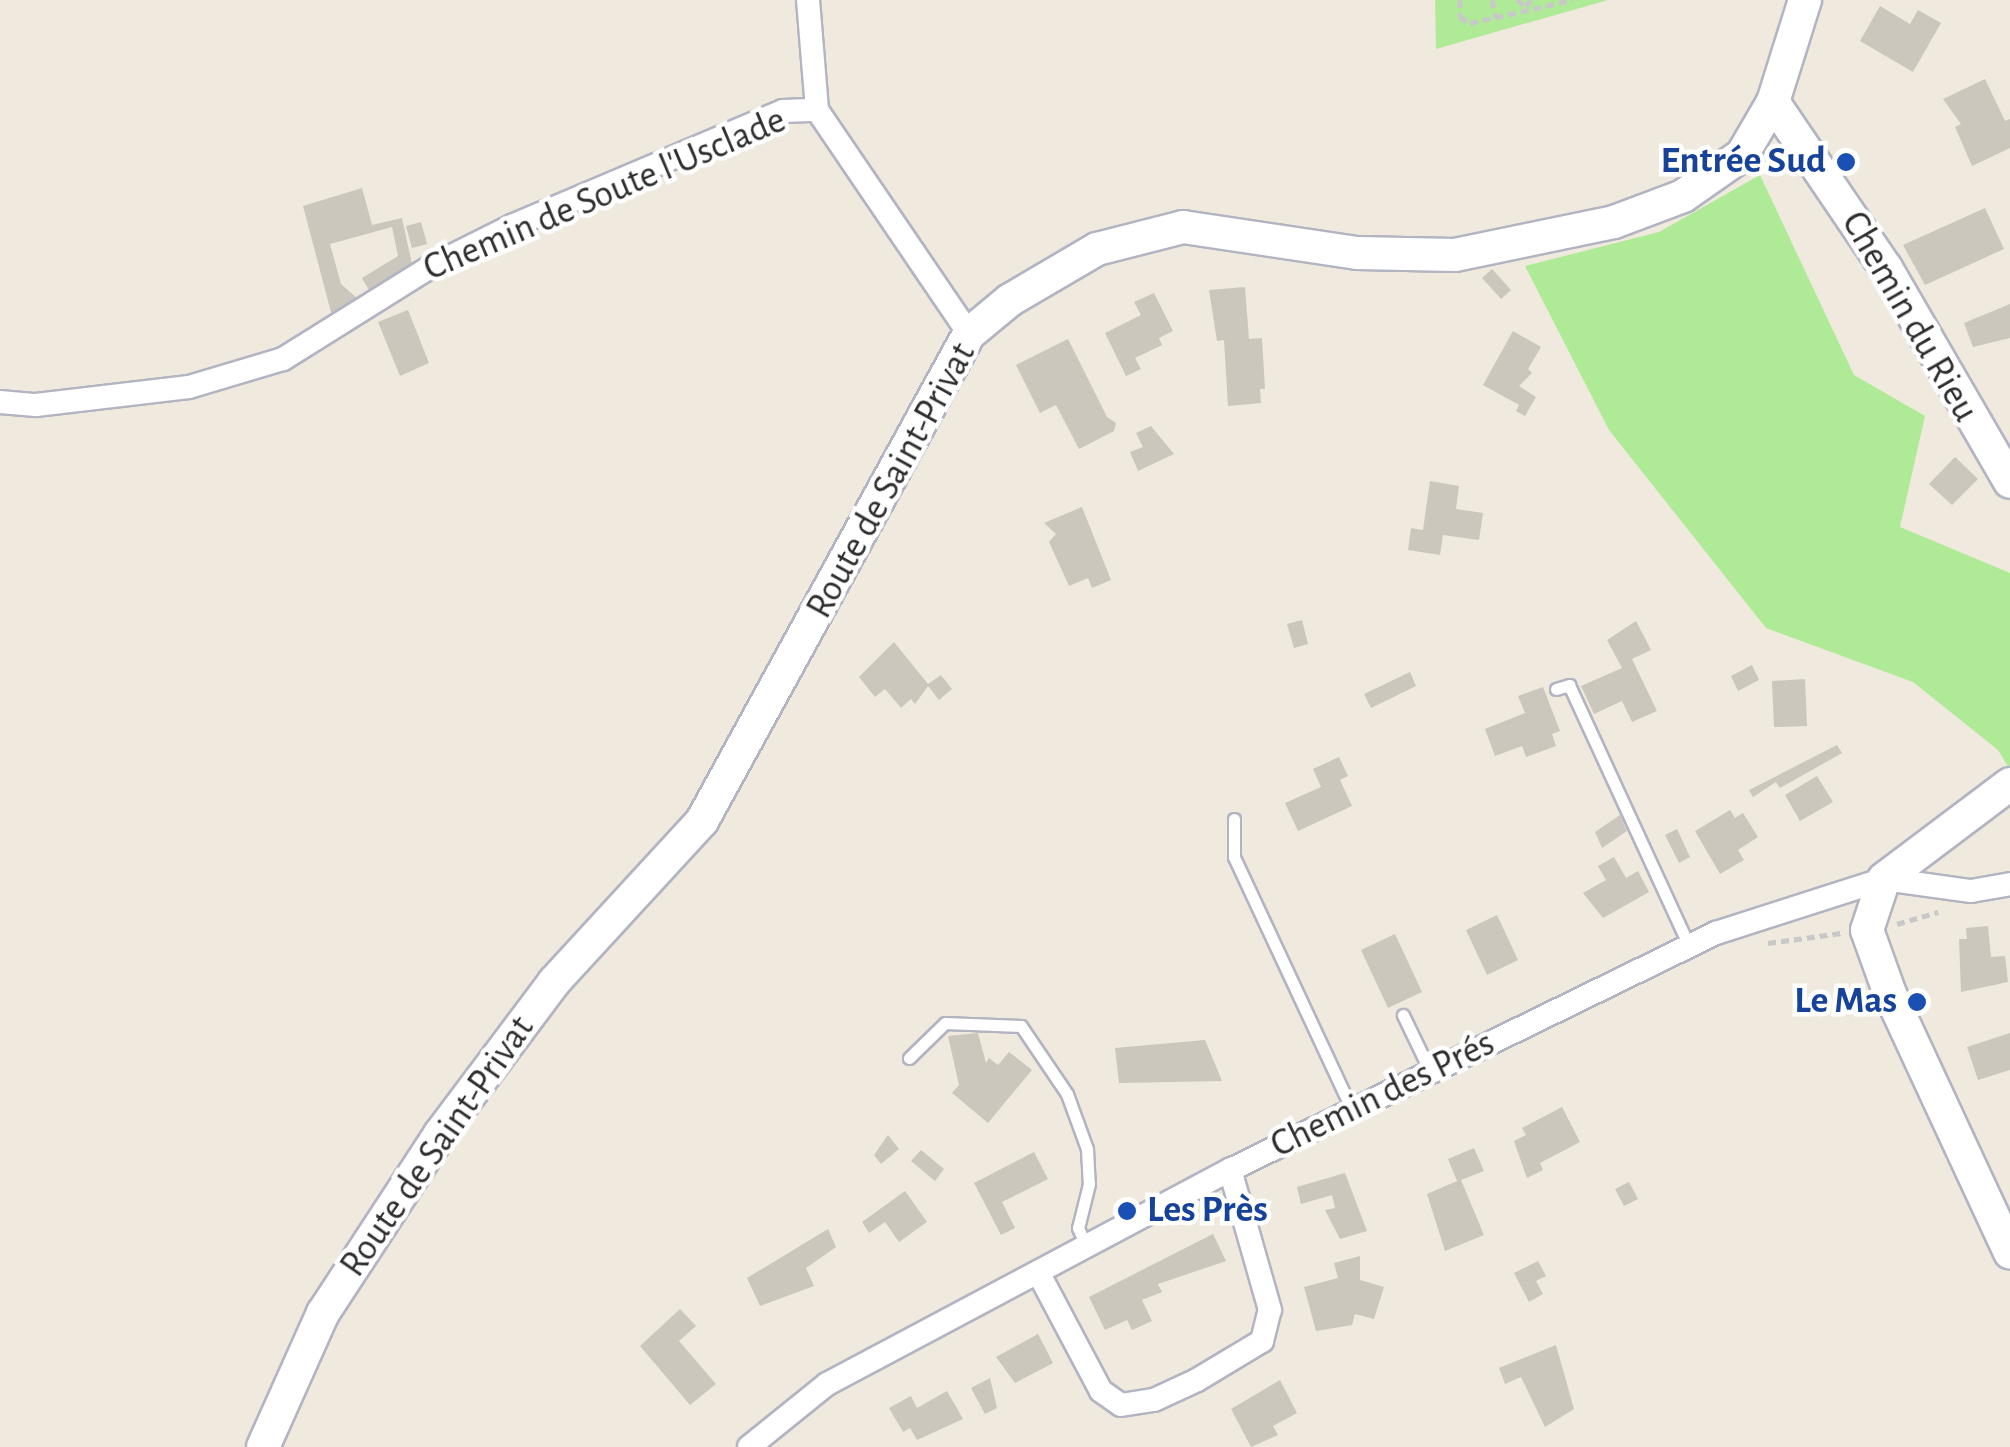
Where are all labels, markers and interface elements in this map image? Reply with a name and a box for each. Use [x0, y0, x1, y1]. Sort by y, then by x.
street label: Chemin de Soute l'Usclade [417, 98, 793, 292]
place label: Entrée Sud [1661, 139, 1826, 185]
marker: Entrée Sud [1835, 151, 1857, 173]
street label: Chemin du Rieu [1830, 204, 1988, 430]
street label: Route de Saint-Privat [797, 335, 987, 627]
place label: Le Mas [1794, 979, 1897, 1025]
marker: Le Mas [1906, 991, 1928, 1013]
street label: Route de Saint-Privat [331, 1008, 545, 1286]
street label: Chemin des Prés [1264, 1021, 1502, 1169]
place label: Les Près [1147, 1188, 1268, 1234]
marker: Les Près [1116, 1200, 1138, 1222]

